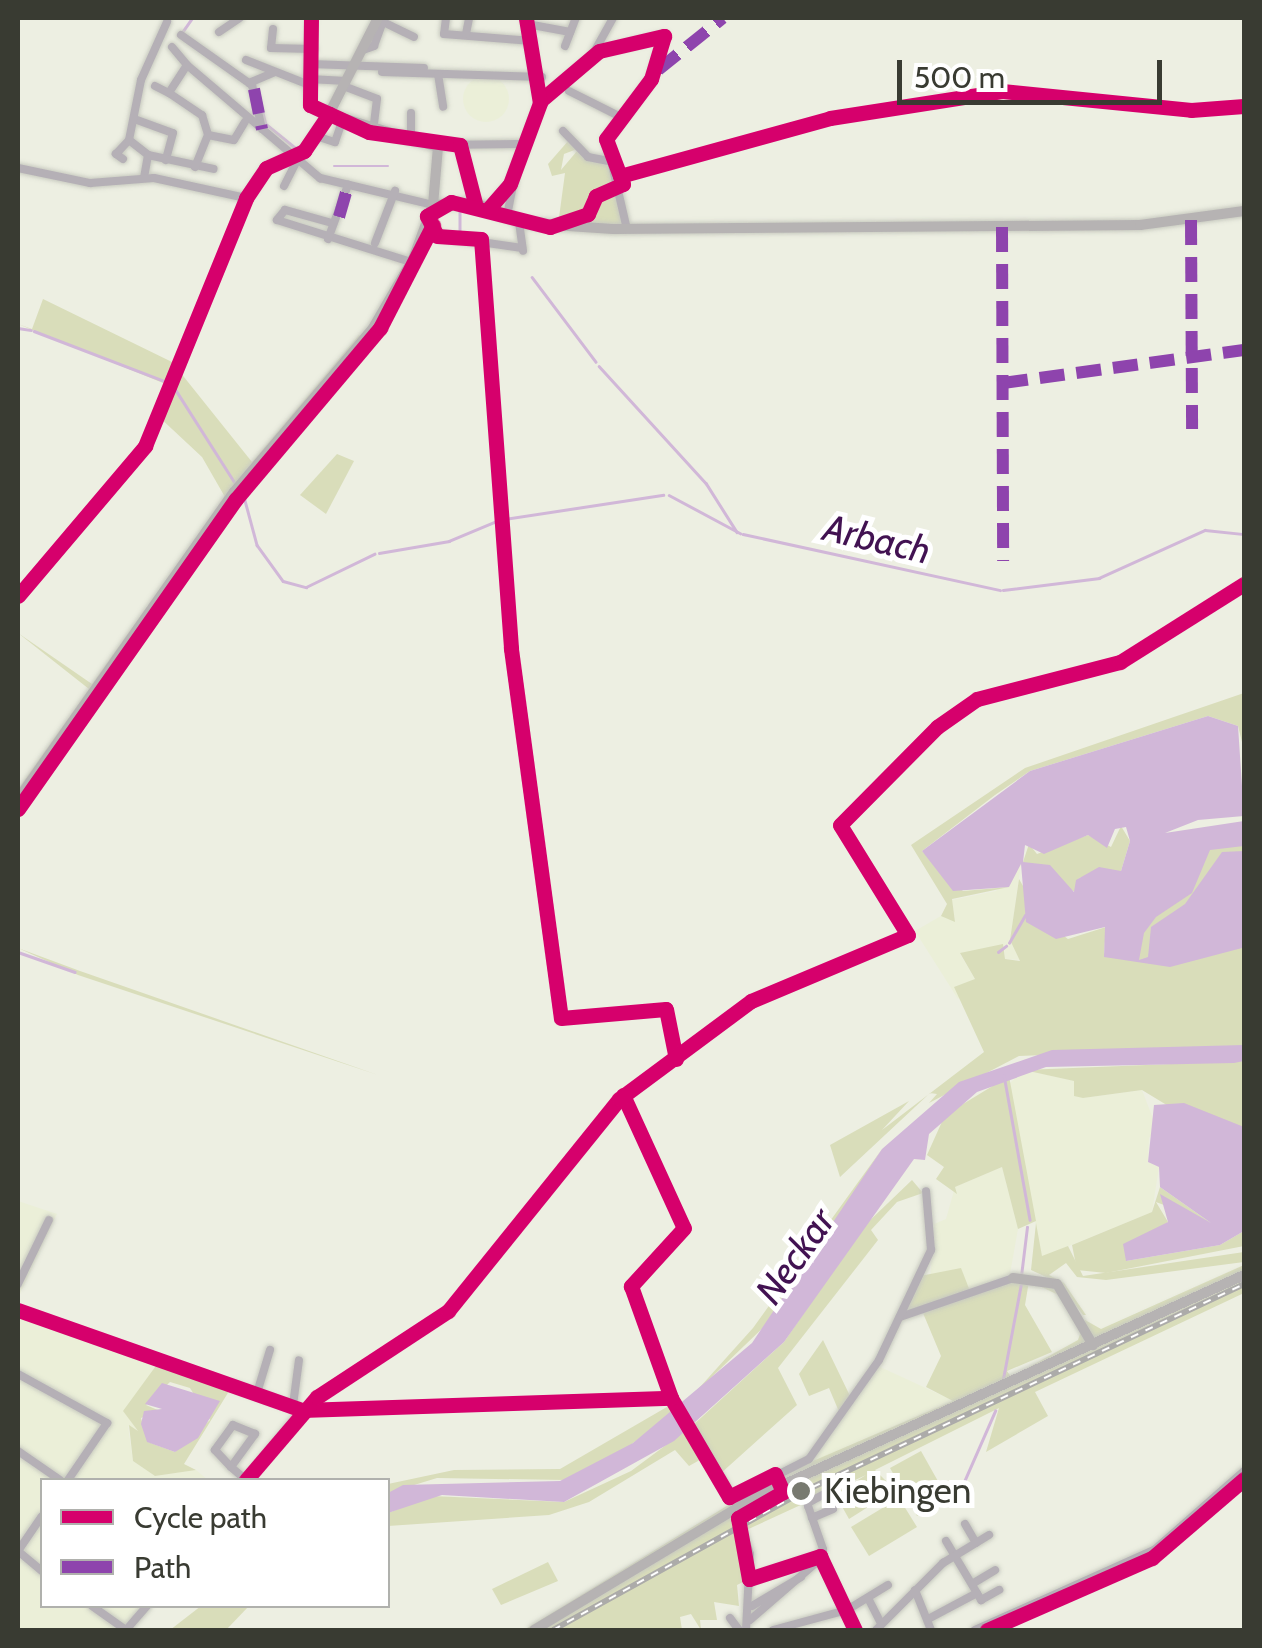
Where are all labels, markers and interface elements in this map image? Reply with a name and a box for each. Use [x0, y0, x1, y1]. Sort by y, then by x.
scale bar [902, 40, 1167, 102]
text: 500 m [914, 59, 1005, 96]
water label: Arbach [819, 505, 935, 573]
water label: Neckar [746, 1199, 844, 1313]
place label: Kiebingen [824, 1470, 971, 1512]
legend [40, 1478, 390, 1608]
marker: Kiebingen [788, 1478, 814, 1504]
text: Cycle path [134, 1499, 267, 1536]
text: Path [134, 1549, 191, 1586]

